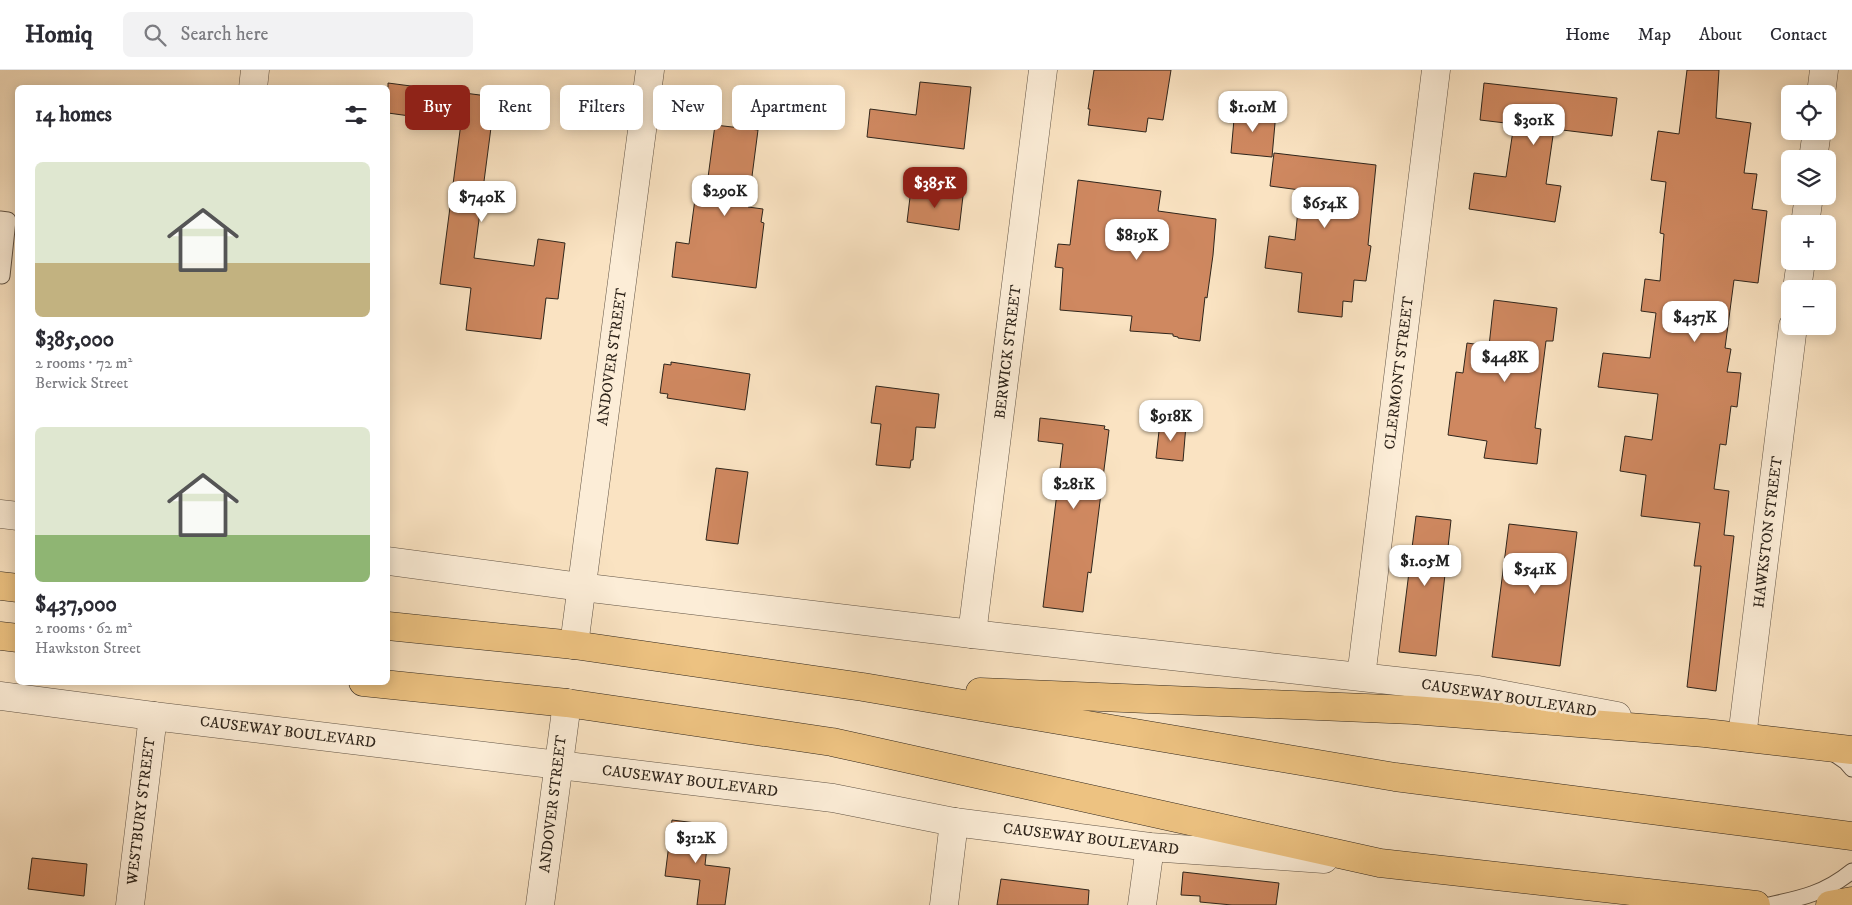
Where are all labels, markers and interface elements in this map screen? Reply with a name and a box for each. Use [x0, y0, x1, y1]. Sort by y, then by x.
search box [123, 12, 473, 57]
text: Homiq [25, 20, 93, 50]
icon: search [141, 21, 169, 49]
text: Search here [181, 23, 268, 46]
text: Home [1565, 24, 1610, 46]
text: Map [1638, 24, 1671, 46]
text: About [1699, 24, 1742, 46]
text: Contact [1770, 24, 1827, 46]
chip: Buy [405, 85, 470, 130]
chip: Rent [480, 85, 550, 130]
chip: Filters [560, 85, 643, 130]
chip: New [653, 85, 722, 130]
chip: Apartment [732, 85, 845, 130]
map controls [1781, 85, 1836, 335]
button: locate [1781, 85, 1836, 140]
pin: $1.01M [1212, 90, 1294, 133]
text: $1.01M [1229, 97, 1277, 117]
icon: filters [342, 101, 370, 129]
text: 14 homes [35, 102, 112, 128]
pin: $301K [1499, 104, 1569, 146]
text: $301K [1514, 110, 1554, 130]
button: layers [1781, 150, 1836, 205]
pin: $385K [900, 166, 970, 209]
text: $385K [914, 173, 956, 193]
pin: $290K [690, 174, 760, 217]
pin: $740K [447, 180, 517, 223]
text: $290K [703, 181, 747, 201]
pin: $654K [1290, 186, 1360, 229]
text: $740K [459, 187, 505, 207]
text: $654K [1303, 193, 1347, 213]
icon: home [158, 195, 248, 285]
button: + [1781, 215, 1836, 270]
pin: $819K [1102, 218, 1172, 261]
text: $819K [1116, 225, 1158, 245]
button: − [1781, 280, 1836, 335]
street label: BERWICK STREET [990, 283, 1026, 420]
street label: ANDOVER STREET [593, 286, 631, 427]
street label: CLERMONT STREET [1380, 295, 1418, 451]
pin: $437K [1660, 300, 1730, 343]
text: $437K [1673, 307, 1717, 327]
text: $385,000 [35, 327, 114, 353]
pin: $448K [1470, 340, 1540, 383]
text: $448K [1482, 347, 1528, 367]
text: 2 rooms · 72 m² [35, 353, 132, 373]
text: Berwick Street [35, 373, 128, 393]
pin: $918K [1136, 400, 1206, 442]
text: $918K [1150, 406, 1192, 426]
street label: HAWKSTON STREET [1749, 454, 1787, 609]
icon: home [158, 460, 248, 550]
pin: $281K [1039, 468, 1109, 510]
text: $281K [1053, 474, 1095, 494]
pin: $1.05M [1384, 544, 1466, 587]
text: $1.05M [1400, 551, 1450, 571]
pin: $541K [1500, 552, 1570, 595]
text: $541K [1514, 559, 1556, 579]
text: $437,000 [35, 592, 117, 618]
text: 2 rooms · 62 m² [35, 618, 132, 638]
text: Hawkston Street [35, 638, 141, 658]
street label: CAUSEWAY BOULEVARD [1420, 675, 1598, 721]
street label: CAUSEWAY BOULEVARD [199, 712, 377, 752]
street label: ANDOVER STREET [535, 733, 571, 874]
street label: WESTBURY STREET [122, 735, 160, 887]
street label: CAUSEWAY BOULEVARD [601, 761, 779, 801]
street label: CAUSEWAY BOULEVARD [1002, 819, 1180, 859]
pin: $312K [661, 822, 731, 864]
text: $312K [676, 828, 716, 848]

